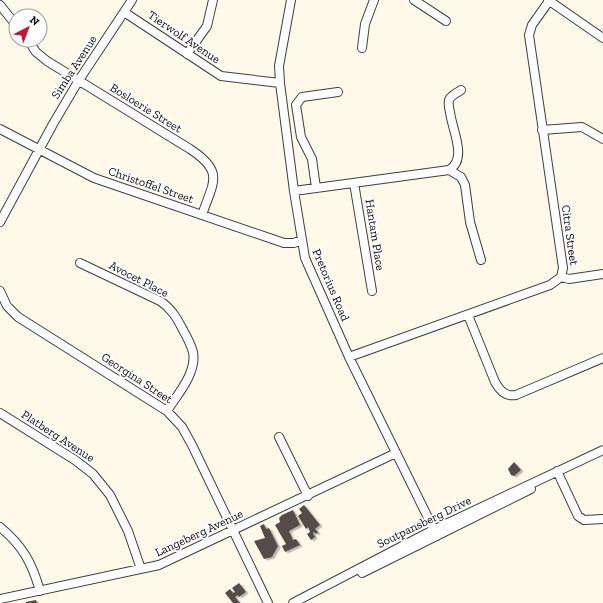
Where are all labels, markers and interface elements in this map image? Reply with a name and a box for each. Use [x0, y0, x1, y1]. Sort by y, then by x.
north arrow [8, 8, 48, 48]
street label: Tierwolf Avenue [145, 8, 223, 67]
text: N [27, 13, 42, 29]
street label: Simba Avenue [48, 32, 100, 101]
street label: Bosloerie Street [108, 80, 185, 136]
street label: Christoffel Street [107, 164, 196, 206]
street label: Hantam Place [362, 198, 388, 272]
street label: Citra Street [559, 204, 581, 267]
street label: Pretorius Road [309, 247, 353, 324]
street label: Avocet Place [107, 258, 171, 300]
street label: Georgina Street [99, 350, 176, 407]
street label: Platberg Avenue [19, 407, 97, 465]
street label: Soutpansberg Drive [375, 493, 474, 551]
street label: Langeberg Avenue [153, 506, 246, 560]

